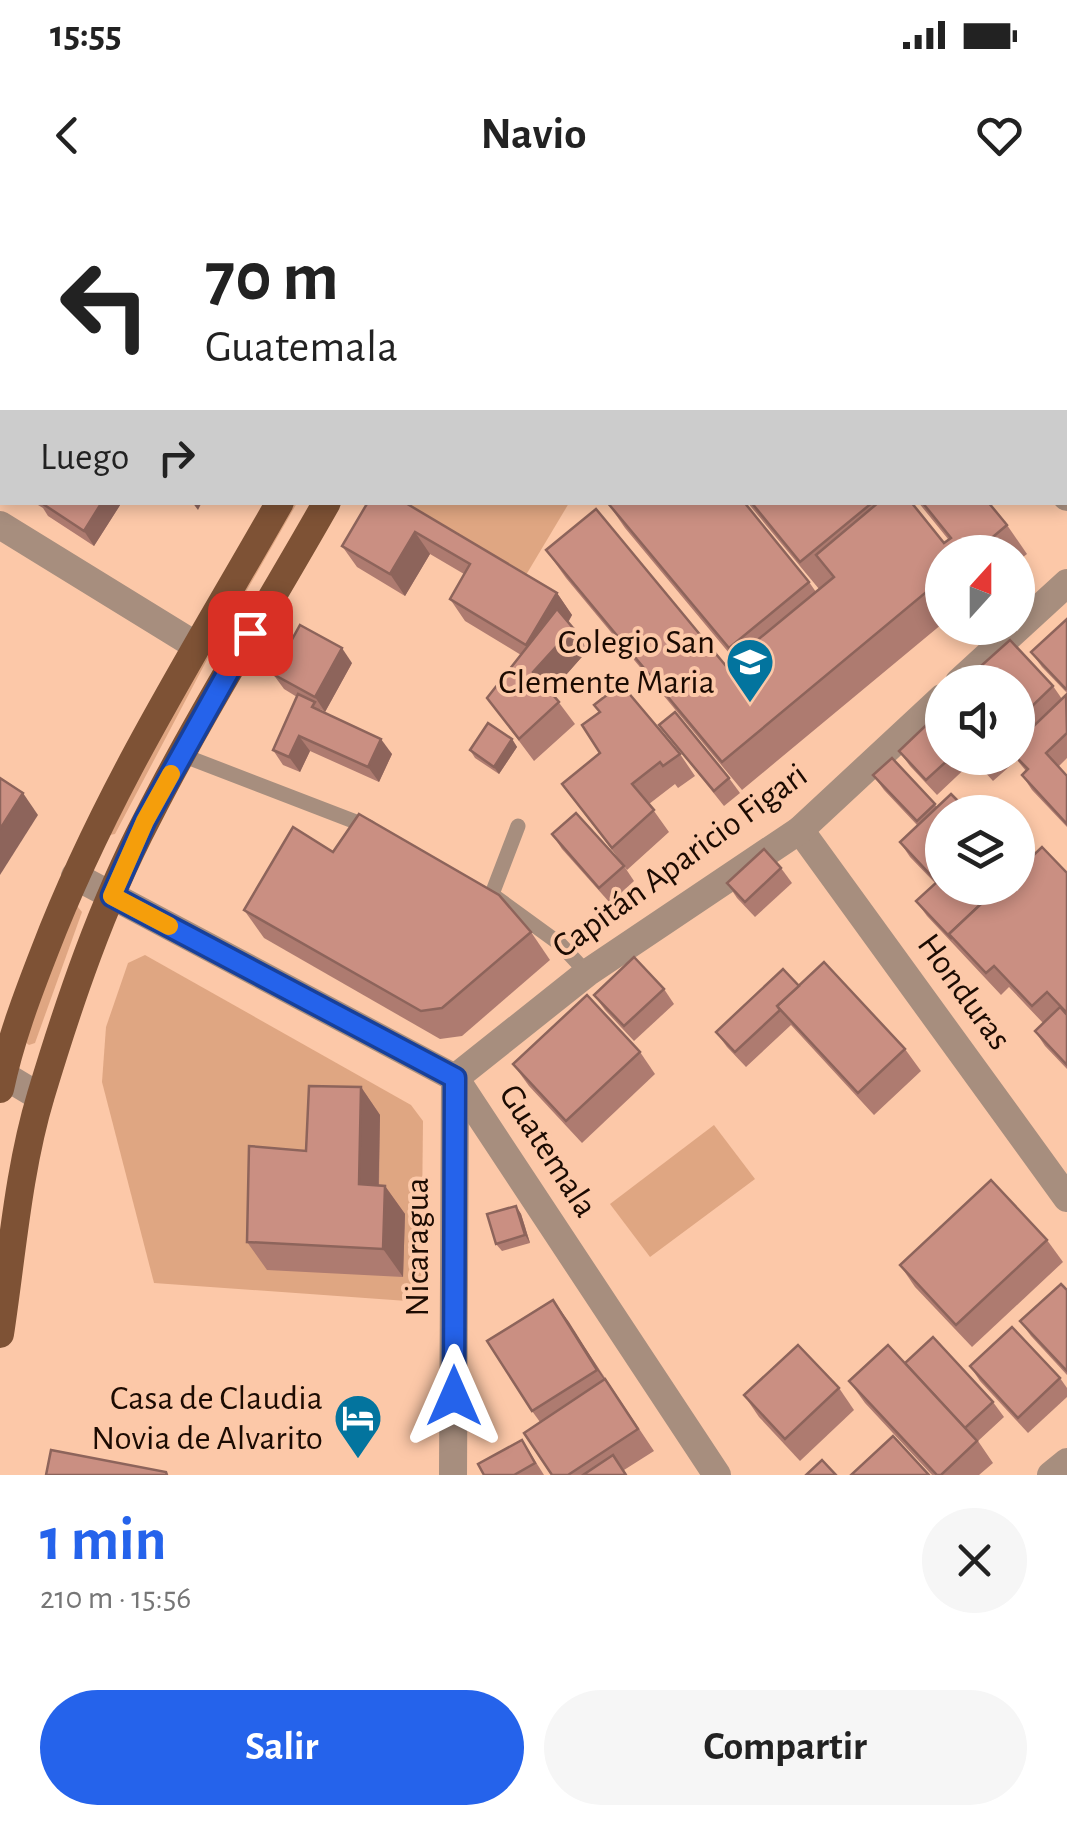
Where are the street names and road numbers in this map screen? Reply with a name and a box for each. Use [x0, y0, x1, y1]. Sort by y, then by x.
street label: Capitán Aparicio Figari [546, 757, 814, 965]
street label: Honduras [911, 928, 1017, 1056]
street label: Guatemala [492, 1079, 604, 1223]
street label: Nicaragua [400, 1177, 435, 1317]

